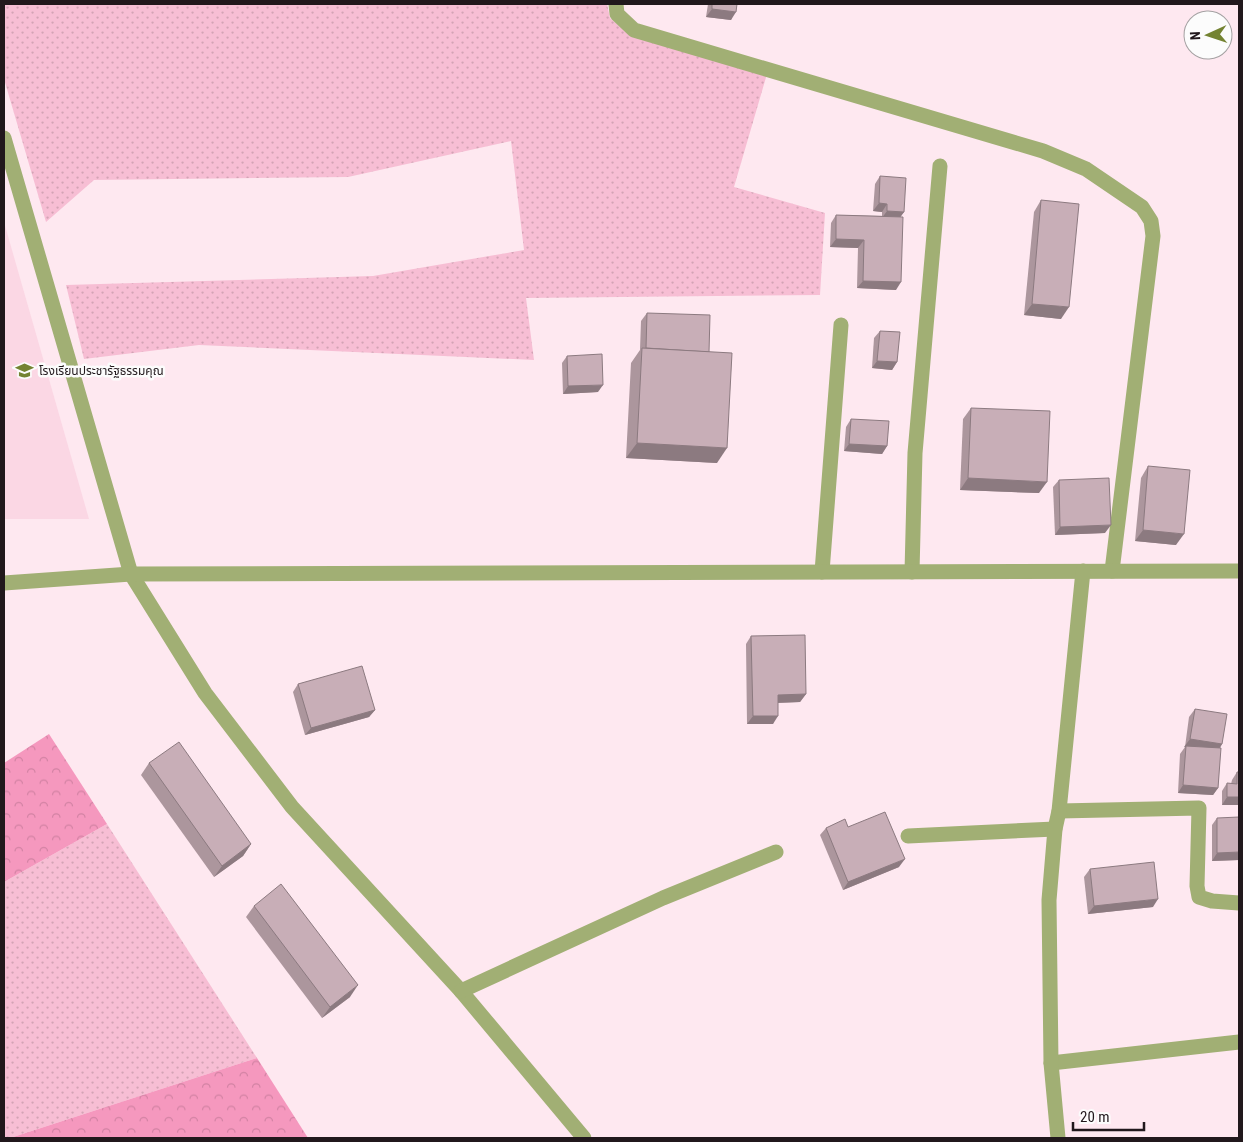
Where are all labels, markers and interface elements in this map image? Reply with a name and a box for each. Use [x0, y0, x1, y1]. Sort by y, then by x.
north arrow [1183, 10, 1233, 60]
text: N [1187, 31, 1203, 40]
school or university icon: โรงเรียนประชารัฐธรรมคุณ [15, 361, 35, 381]
place label: โรงเรียนประชารัฐธรรมคุณ [39, 364, 164, 378]
scale bar [1073, 1100, 1144, 1132]
text: 20 m [1080, 1108, 1110, 1126]

